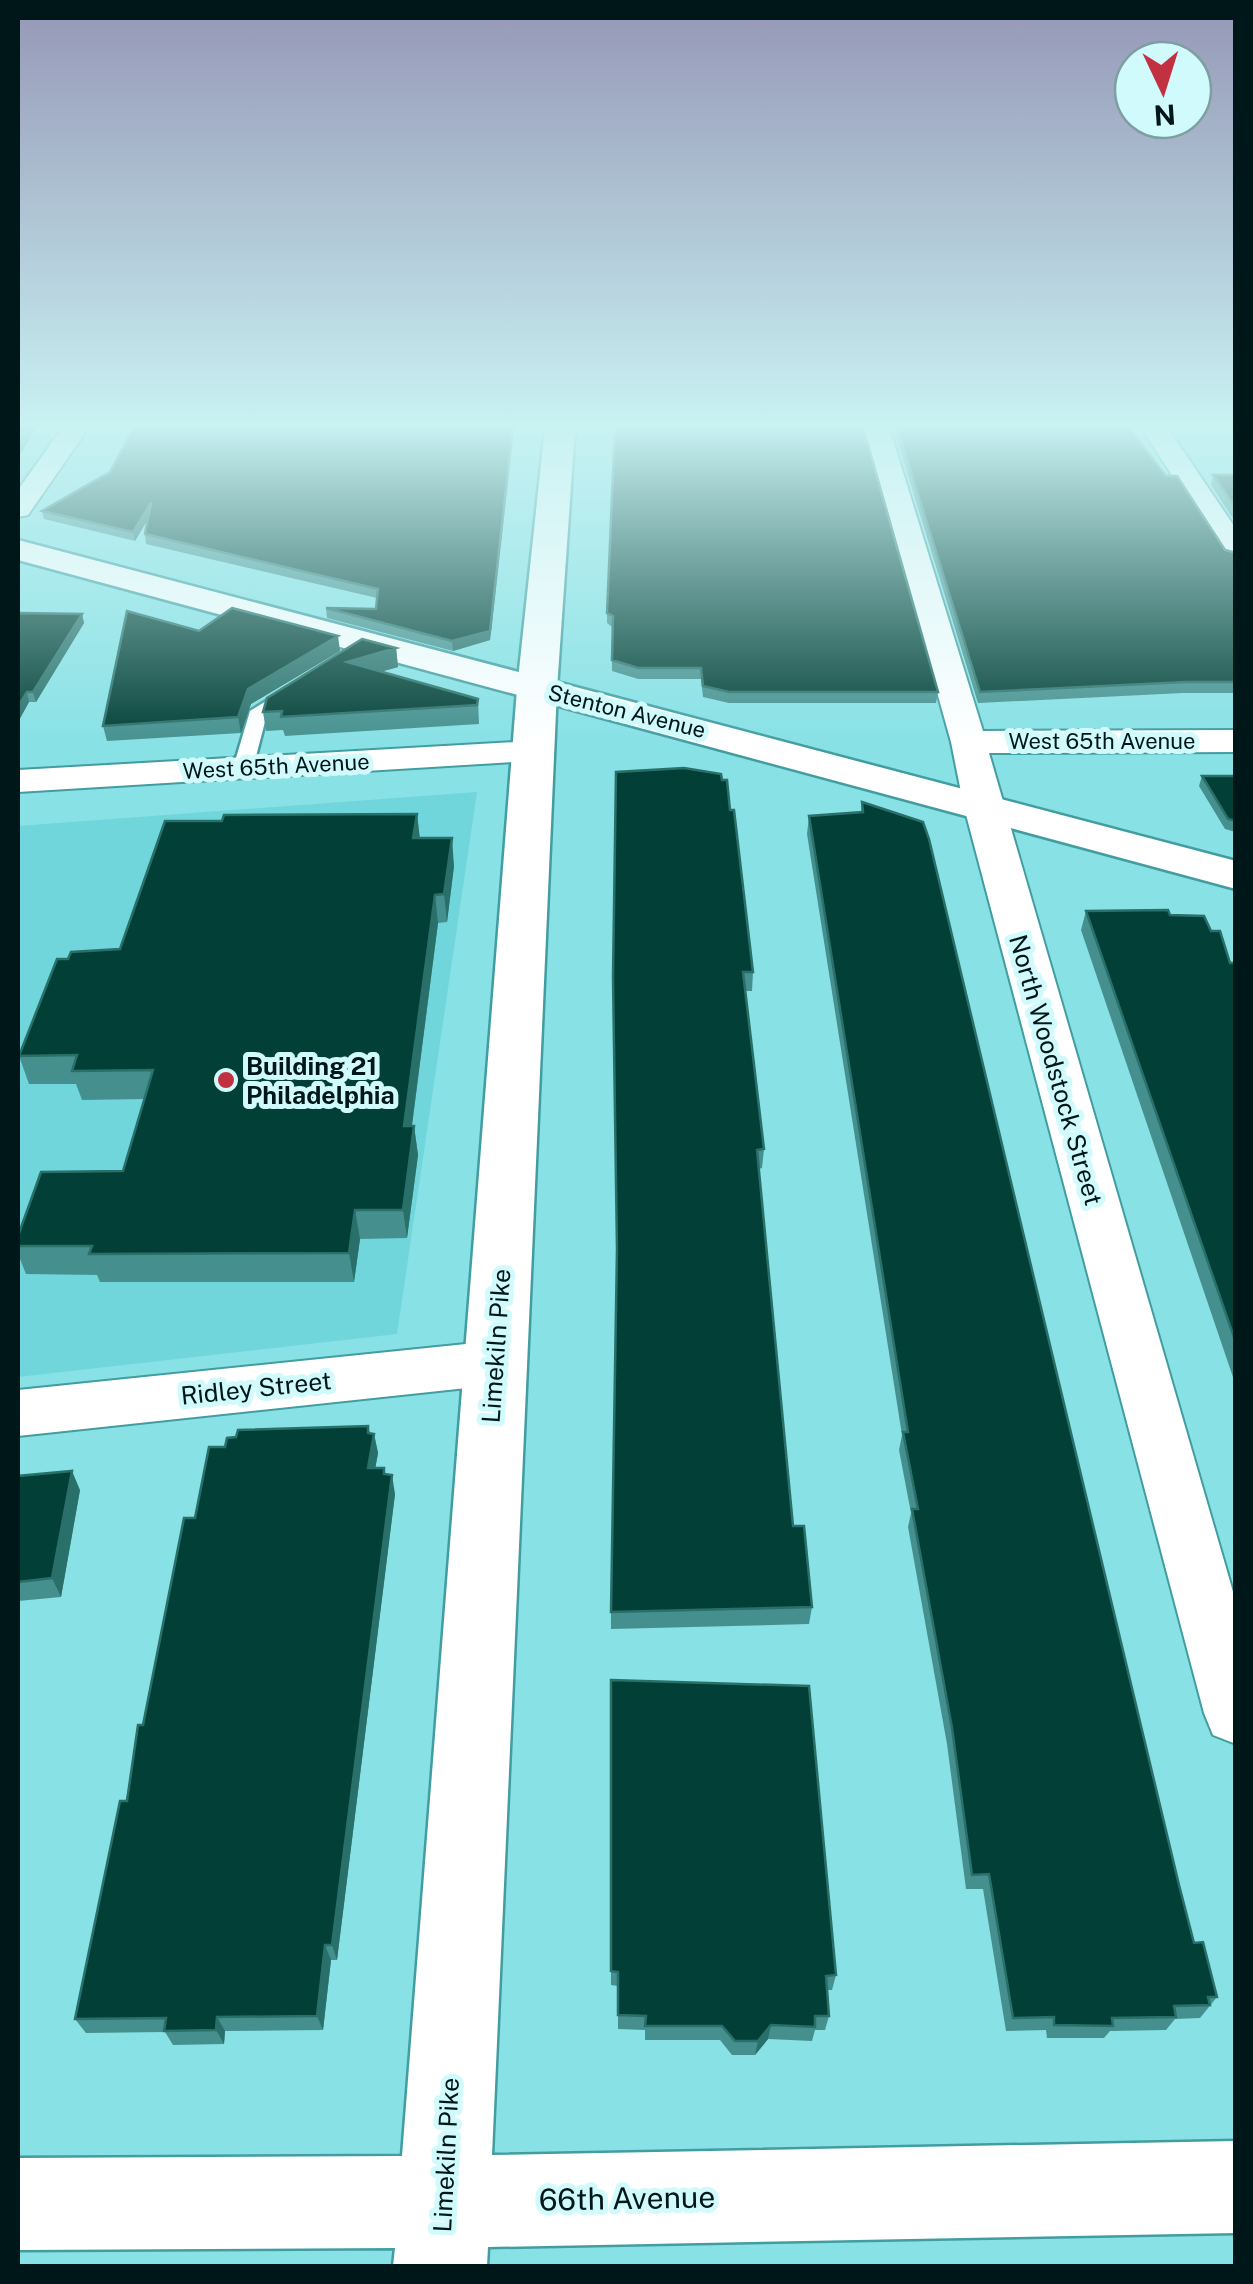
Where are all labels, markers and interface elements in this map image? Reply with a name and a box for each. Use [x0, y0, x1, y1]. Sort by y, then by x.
north arrow [1113, 40, 1213, 140]
text: N [1153, 98, 1177, 133]
street label: Stenton Avenue [545, 679, 709, 743]
street label: West 65th Avenue [1008, 728, 1196, 754]
street label: West 65th Avenue [182, 748, 370, 784]
street label: North Woodstock Street [1003, 931, 1109, 1209]
place label: Building 21 Philadelphia [246, 1051, 395, 1110]
marker: Building 21 Philadelphia [215, 1069, 237, 1091]
street label: Limekiln Pike [476, 1268, 516, 1424]
street label: Ridley Street [179, 1365, 333, 1411]
street label: Limekiln Pike [427, 2077, 465, 2233]
street label: 66th Avenue [538, 2178, 716, 2218]

